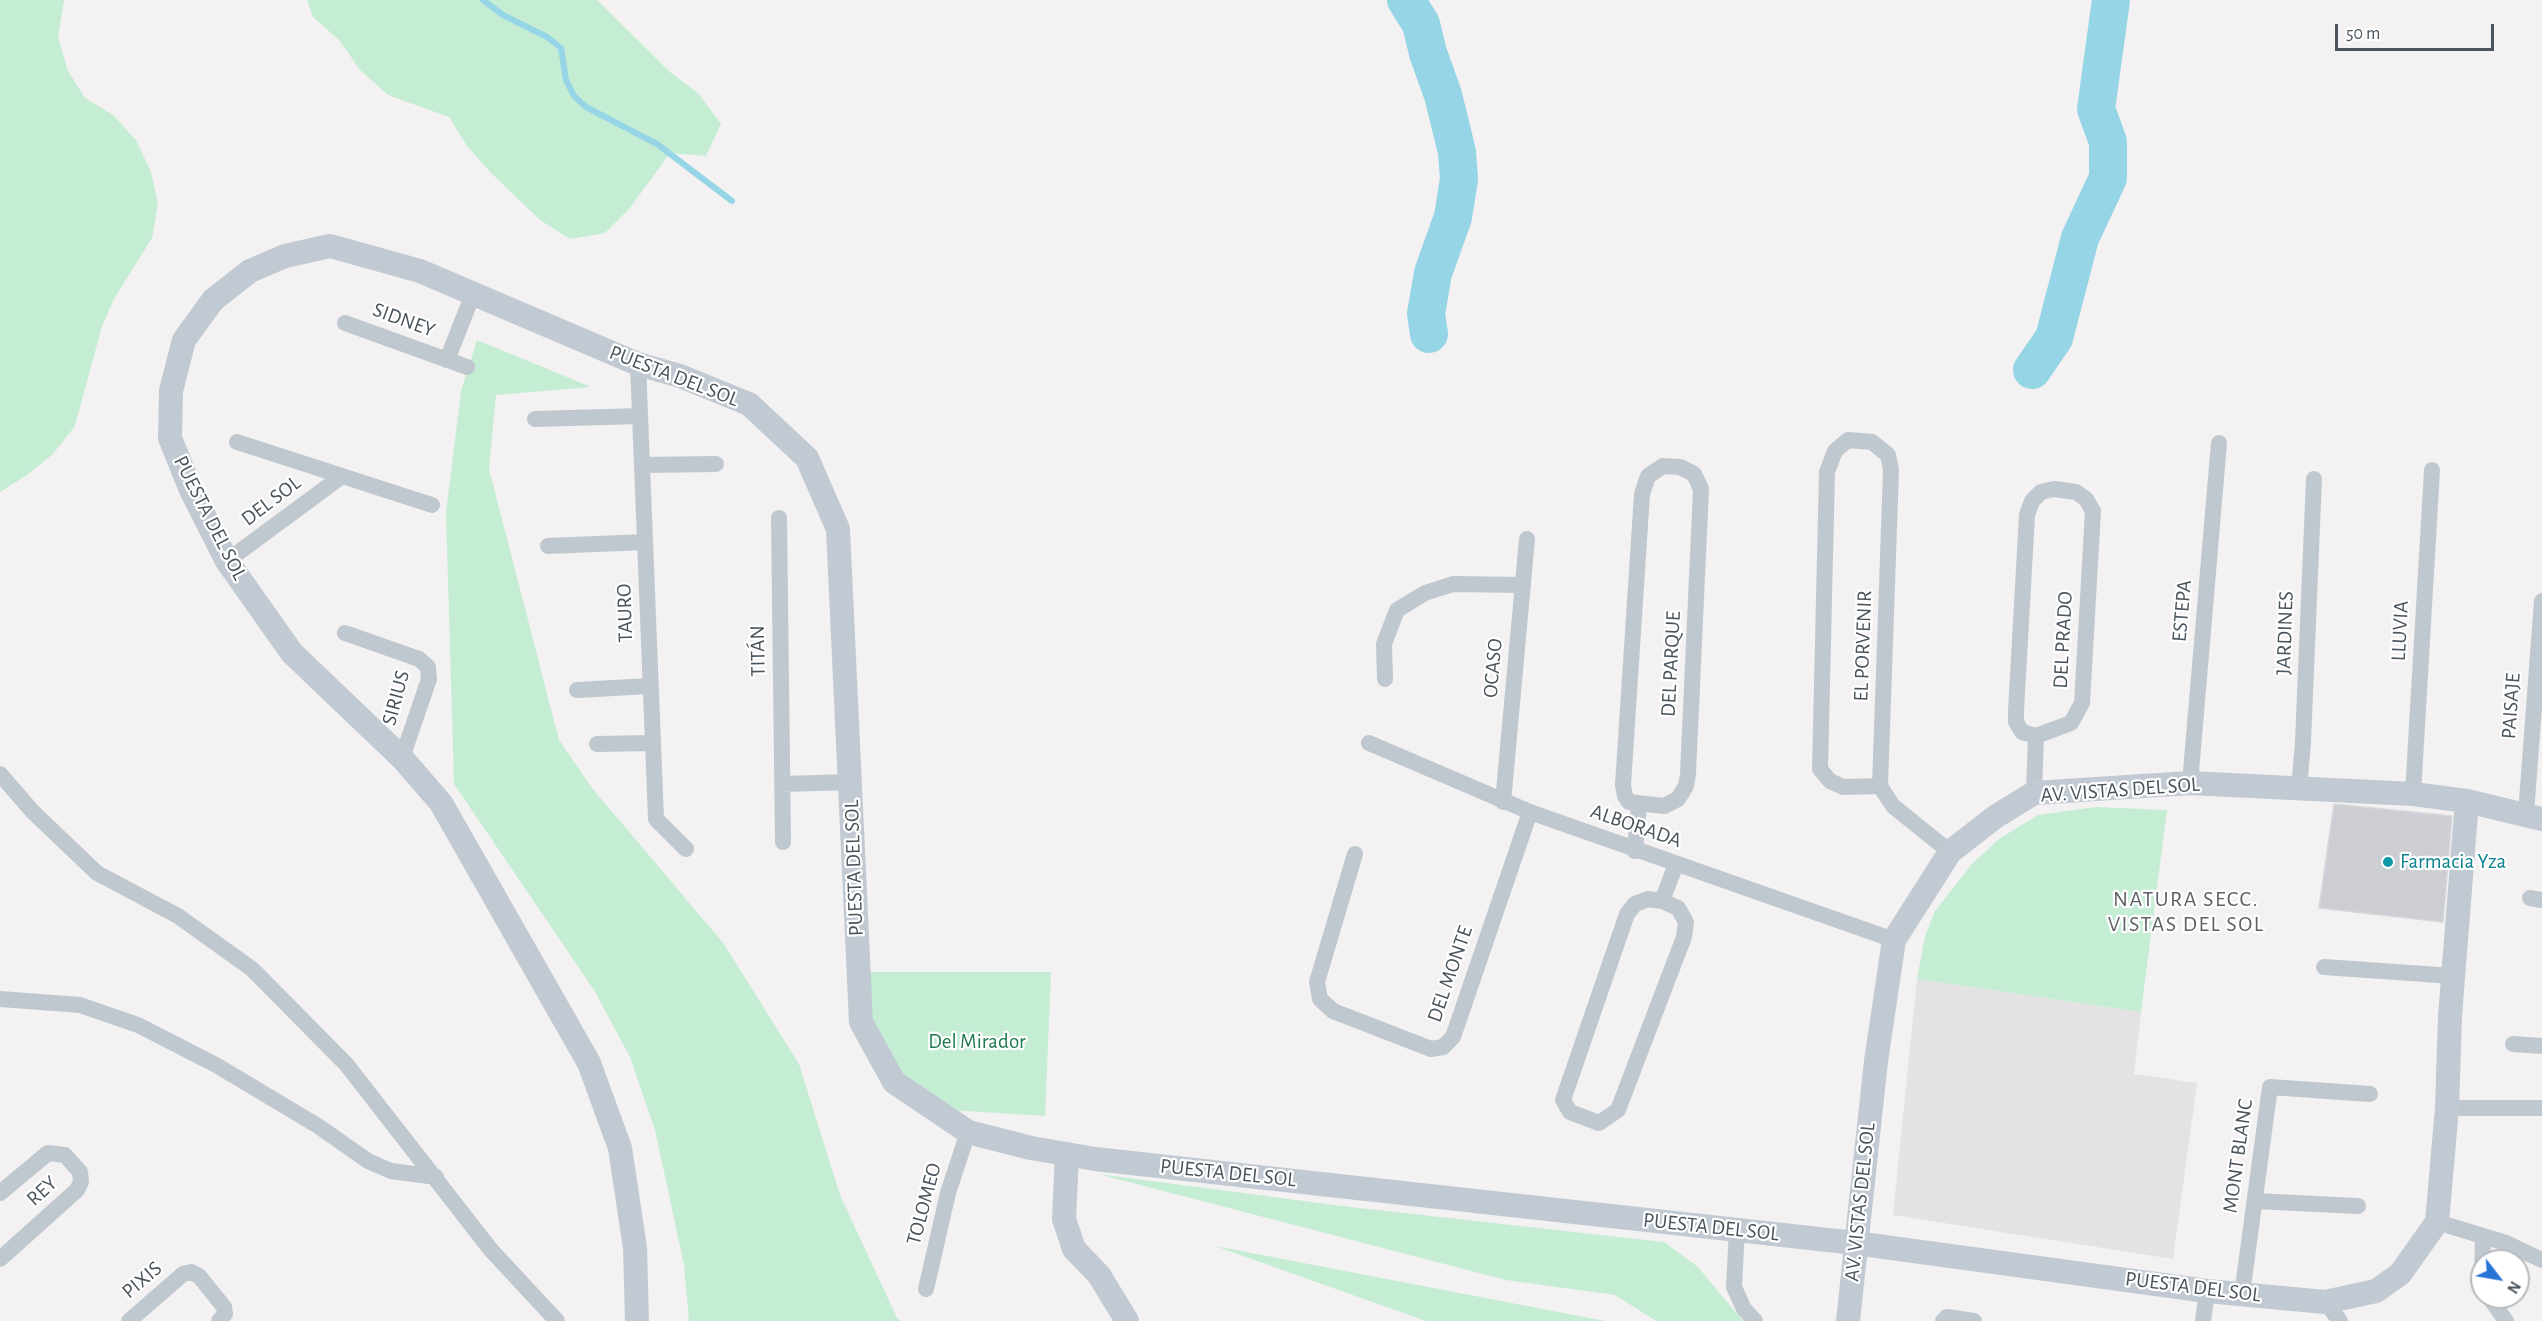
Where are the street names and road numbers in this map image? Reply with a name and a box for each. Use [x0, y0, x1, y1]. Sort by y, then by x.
street label: SIDNEY [369, 297, 439, 343]
street label: PUESTA DEL SOL [606, 340, 742, 412]
street label: PUESTA DEL SOL [168, 452, 252, 584]
street label: DEL SOL [236, 471, 306, 531]
street label: ESTEPA [2167, 579, 2197, 643]
street label: TAURO [611, 583, 639, 643]
street label: EL PORVENIR [1848, 590, 1878, 702]
street label: DEL PRADO [2048, 591, 2078, 689]
street label: JARDINES [2271, 591, 2299, 675]
street label: LLUVIA [2386, 600, 2414, 662]
street label: DEL PARQUE [1656, 610, 1686, 718]
street label: TITÁN [745, 625, 771, 677]
street label: OCASO [1478, 637, 1508, 699]
street label: SIRIUS [377, 668, 415, 728]
street label: PAISAJE [2496, 672, 2526, 740]
street label: AV. VISTAS DEL SOL [2040, 772, 2200, 808]
street label: PUESTA DEL SOL [839, 799, 869, 937]
street label: ALBORADA [1587, 799, 1685, 853]
street label: DEL MONTE [1422, 923, 1478, 1025]
street label: MONT BLANC [2218, 1097, 2258, 1215]
street label: AV. VISTAS DEL SOL [1839, 1121, 1881, 1283]
street label: PUESTA DEL SOL [1159, 1153, 1297, 1193]
street label: TOLOMEO [901, 1160, 947, 1248]
street label: REY [21, 1171, 63, 1211]
street label: PUESTA DEL SOL [1642, 1207, 1780, 1247]
street label: PIXIS [117, 1256, 167, 1304]
street label: PUESTA DEL SOL [2124, 1266, 2262, 1308]

